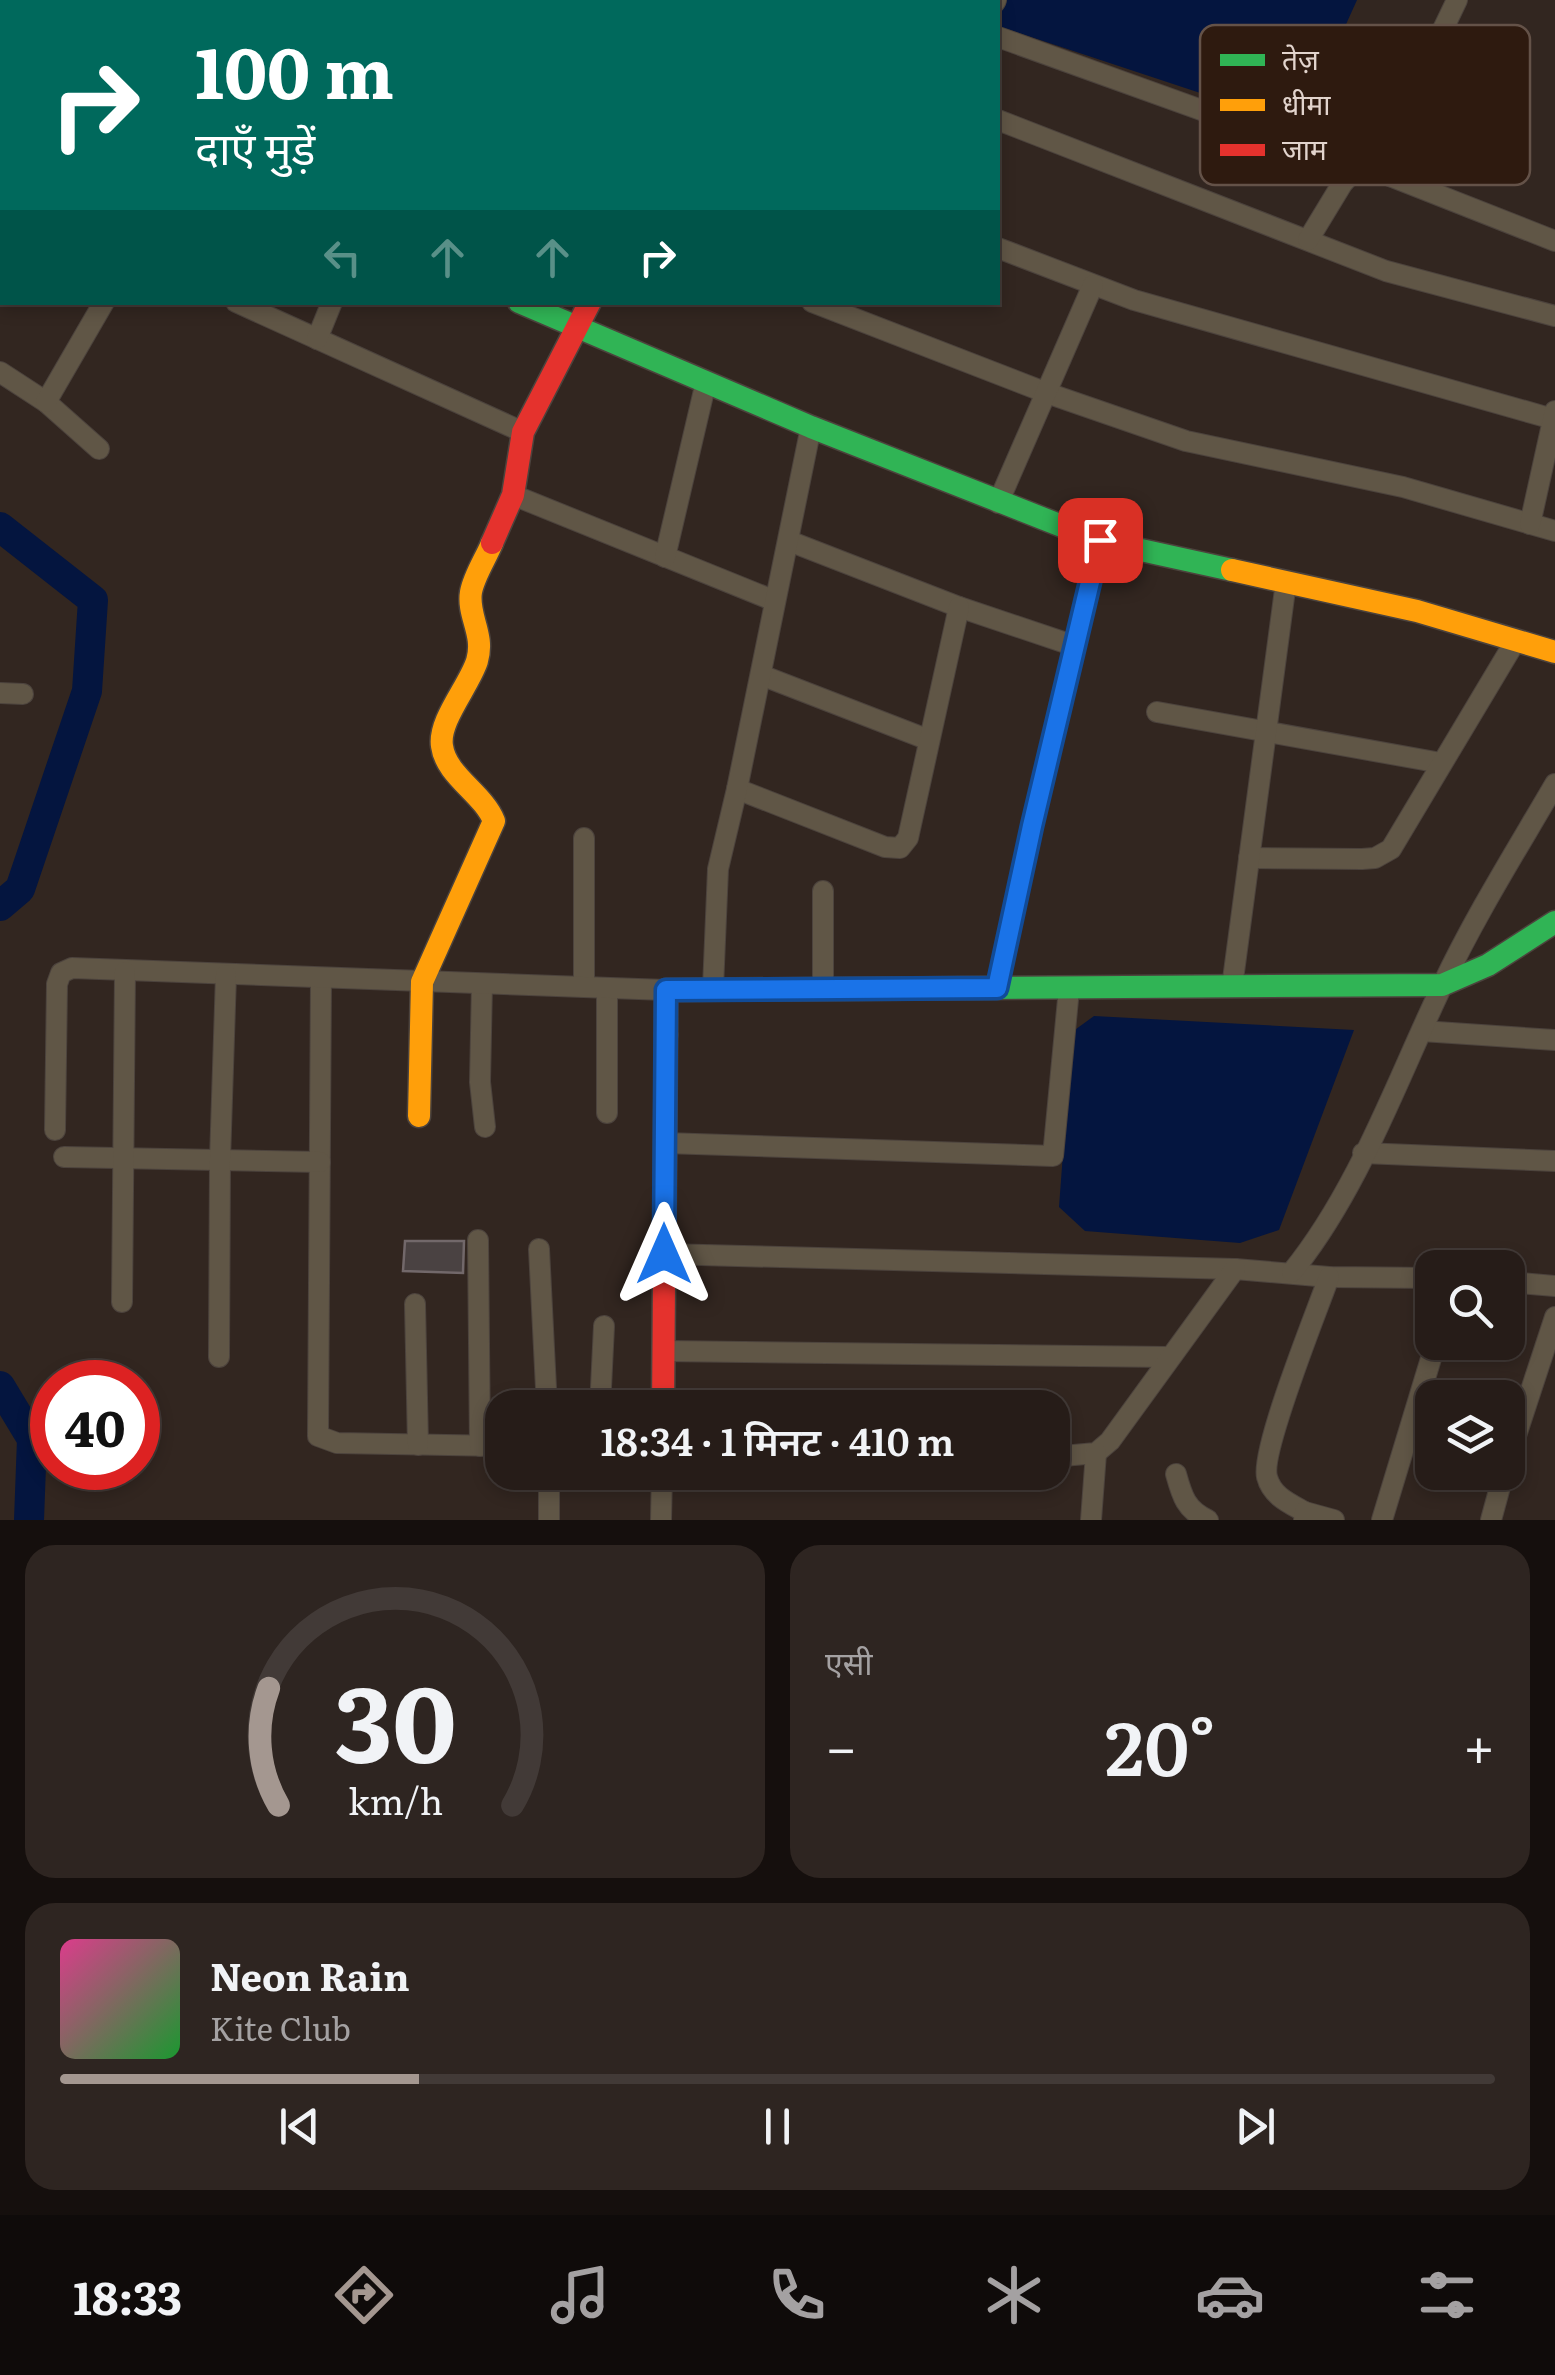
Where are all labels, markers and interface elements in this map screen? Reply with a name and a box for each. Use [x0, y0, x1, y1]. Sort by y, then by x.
text: 100 m [195, 17, 394, 121]
legend [1200, 25, 1530, 185]
text: तेज़ [1282, 37, 1320, 79]
icon: right [30, 40, 160, 170]
text: धीमा [1282, 82, 1331, 124]
text: दाएँ मुड़ें [195, 112, 315, 179]
text: जाम [1282, 127, 1328, 169]
icon: left [315, 230, 370, 285]
icon: ahead [420, 230, 475, 285]
icon: ahead [525, 230, 580, 285]
icon: right [630, 230, 685, 285]
pin [1058, 498, 1143, 583]
icon: arrive [1073, 513, 1128, 568]
position arrow [612, 1202, 716, 1306]
map controls [1415, 1250, 1525, 1490]
button: search [1415, 1250, 1525, 1360]
speed limit sign: 40 [30, 1360, 160, 1490]
button: layers [1415, 1380, 1525, 1490]
text: 18:34 · 1 मिनट · 410 m [600, 1411, 955, 1468]
text: एसी [825, 1637, 873, 1685]
text: 30 [334, 1641, 456, 1795]
text: 20° [1105, 1688, 1215, 1799]
text: − [825, 1703, 857, 1785]
text: + [1463, 1703, 1495, 1785]
text: km/h [347, 1773, 443, 1826]
text: Neon Rain [210, 1946, 410, 2003]
text: Kite Club [210, 2003, 351, 2051]
icon: previous [272, 2099, 327, 2154]
icon: pause [750, 2099, 805, 2154]
icon: next [1228, 2099, 1283, 2154]
icon: directions [329, 2260, 399, 2330]
icon: music [545, 2260, 615, 2330]
icon: phone [762, 2260, 832, 2330]
icon: climate [979, 2260, 1049, 2330]
icon: car [1195, 2260, 1265, 2330]
icon: filters [1412, 2260, 1482, 2330]
text: 18:33 [73, 2262, 182, 2329]

